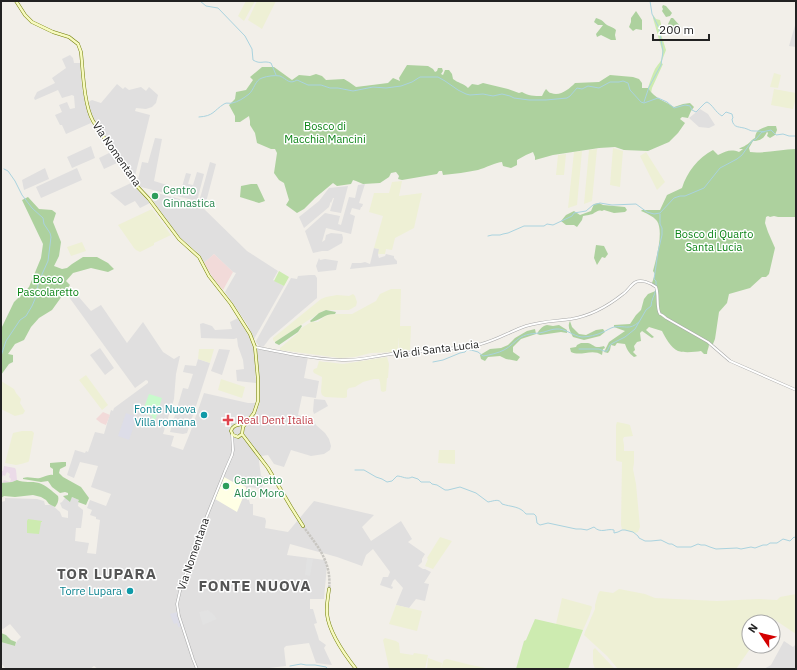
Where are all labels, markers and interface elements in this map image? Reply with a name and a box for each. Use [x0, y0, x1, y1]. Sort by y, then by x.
scale bar [653, 16, 709, 42]
text: 200 m [659, 22, 694, 37]
street label: Via Nomentana [90, 119, 144, 189]
park label: Bosco di Macchia Mancini [284, 119, 366, 146]
place label: Centro Ginnastica [163, 183, 215, 210]
marker: Centro Ginnastica [150, 191, 160, 201]
park label: Bosco di Quarto Santa Lucia [675, 227, 753, 254]
park label: Bosco Pascolaretto [17, 272, 79, 299]
street label: Via di Santa Lucia [392, 337, 480, 361]
place label: Fonte Nuova Villa romana [134, 402, 196, 429]
marker: Fonte Nuova Villa romana [199, 410, 209, 420]
place label: Real Dent Italia [237, 413, 313, 427]
marker: Real Dent Italia [222, 414, 234, 426]
place label: Campetto Aldo Moro [234, 473, 284, 500]
marker: Campetto Aldo Moro [221, 481, 231, 491]
street label: Via Nomentana [174, 516, 212, 592]
district label: TOR LUPARA [57, 564, 157, 583]
district label: FONTE NUOVA [198, 576, 312, 595]
place label: Torre Lupara [60, 584, 122, 598]
marker: Torre Lupara [125, 586, 135, 596]
north arrow [741, 614, 781, 654]
text: N [745, 621, 761, 636]

